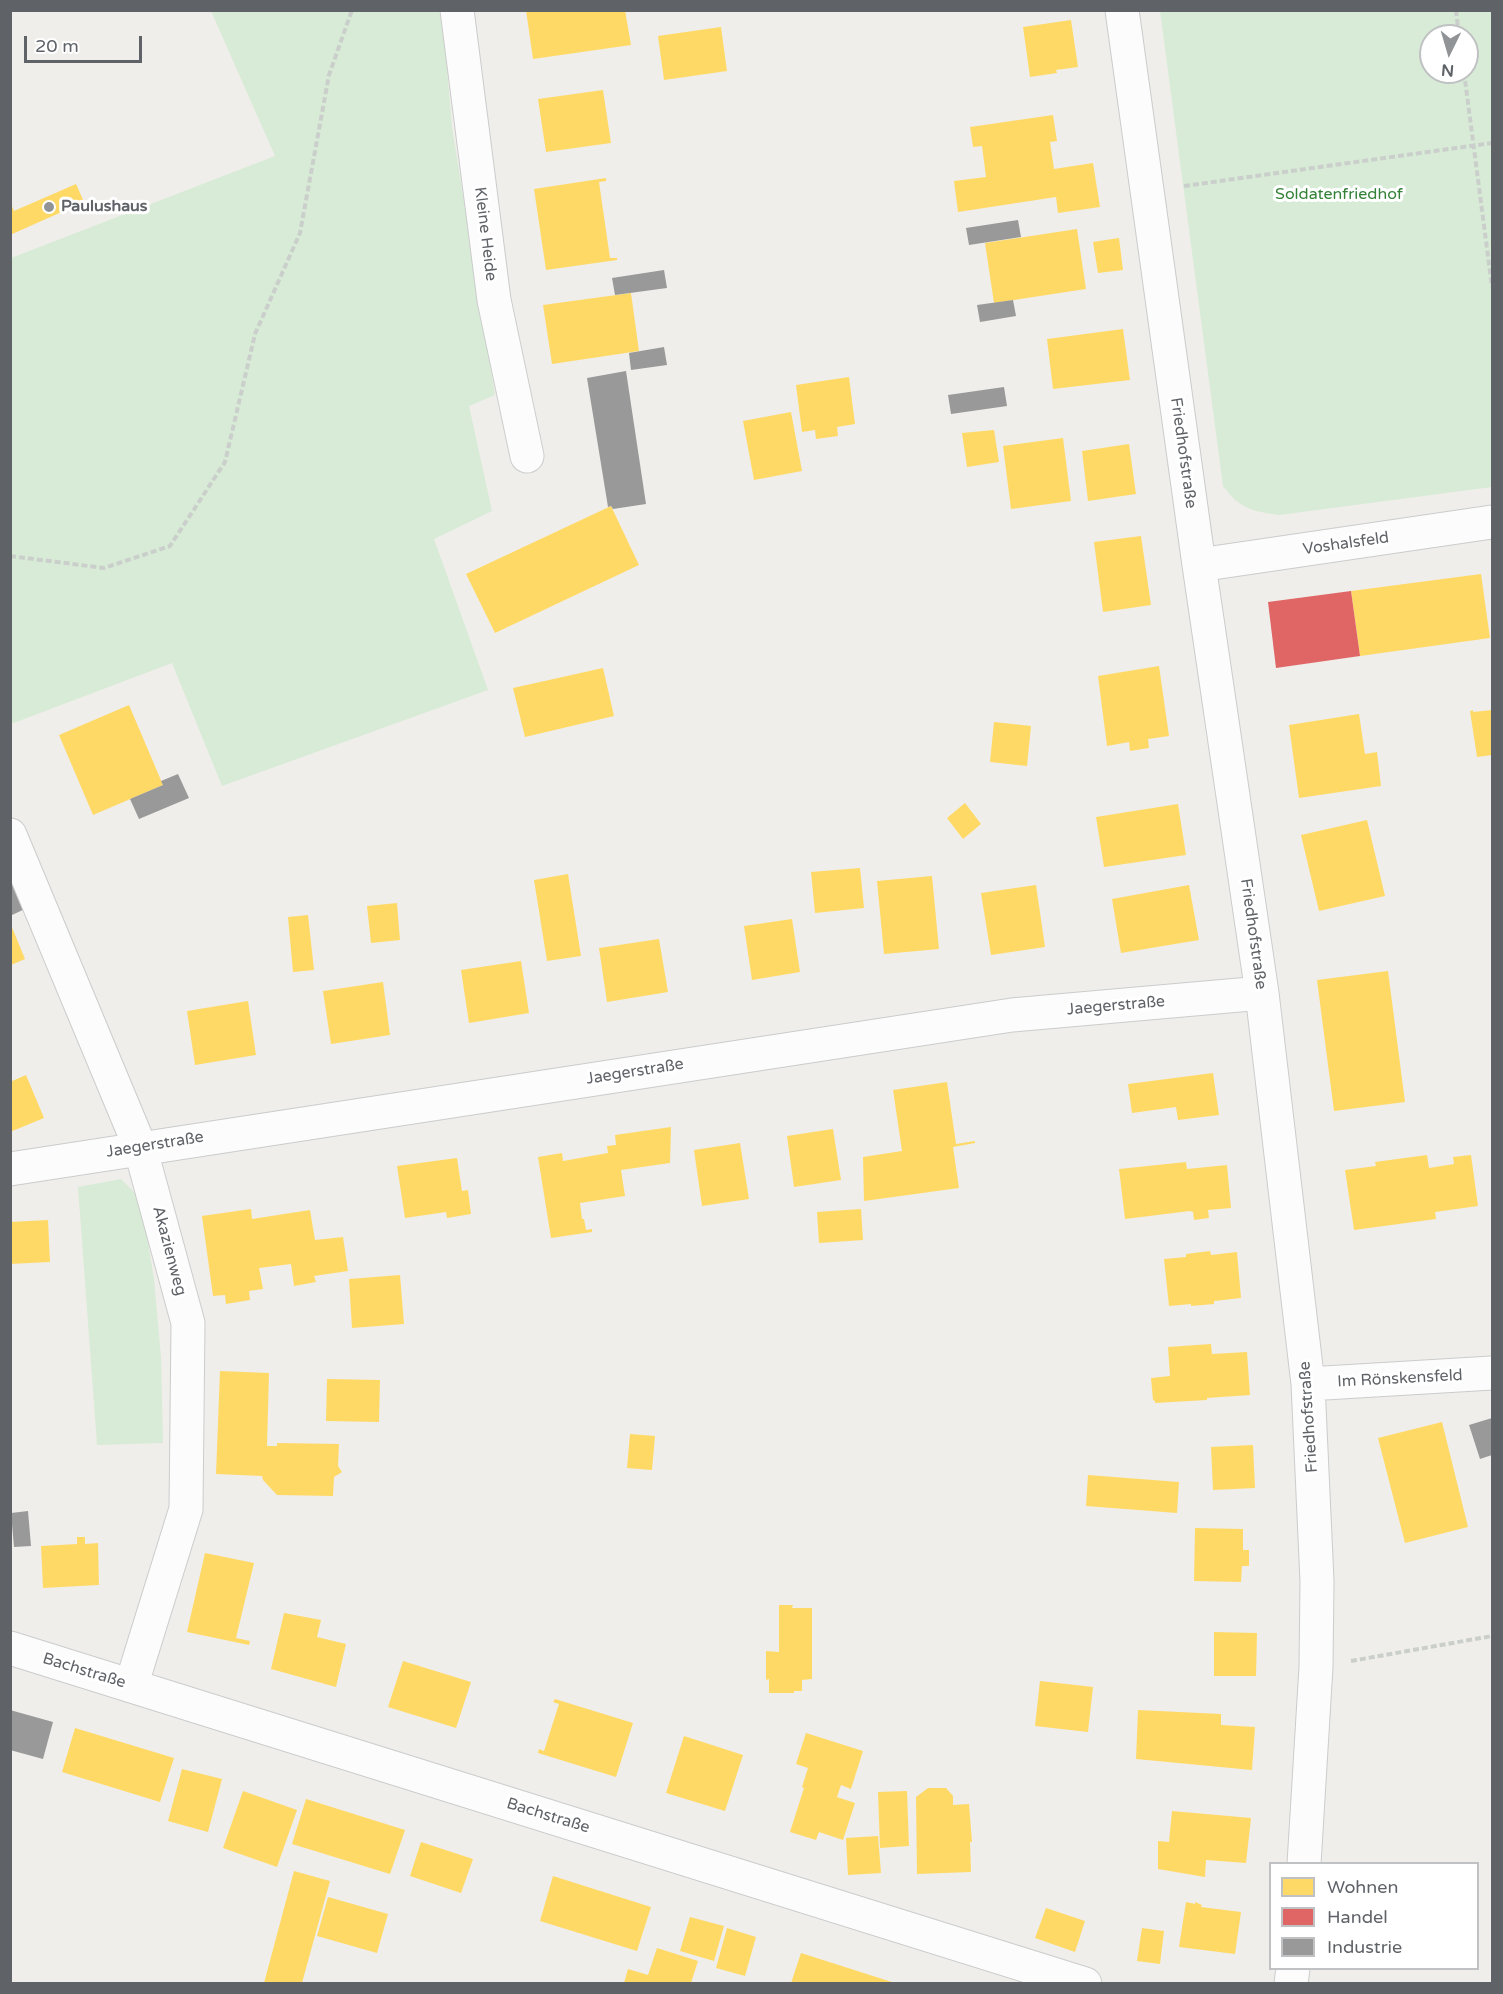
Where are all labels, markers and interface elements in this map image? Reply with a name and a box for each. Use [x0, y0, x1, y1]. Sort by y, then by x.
scale bar [27, 24, 146, 62]
north arrow [1419, 24, 1479, 84]
text: 20 m [35, 35, 79, 57]
text: N [1440, 59, 1455, 80]
park label: Soldatenfriedhof [1275, 185, 1403, 205]
street label: Kleine Heide [470, 186, 500, 282]
place label: Paulushaus [61, 197, 148, 217]
marker: Paulushaus [42, 200, 56, 214]
street label: Friedhofstraße [1166, 396, 1200, 510]
street label: Voshalsfeld [1302, 528, 1390, 560]
street label: Friedhofstraße [1236, 877, 1270, 991]
street label: Jaegerstraße [1066, 992, 1166, 1020]
street label: Jaegerstraße [585, 1055, 685, 1089]
street label: Jaegerstraße [105, 1128, 205, 1162]
street label: Akazienweg [148, 1204, 190, 1298]
street label: Friedhofstraße [1296, 1361, 1322, 1473]
street label: Im Rönskensfeld [1337, 1366, 1463, 1392]
street label: Bachstraße [40, 1649, 128, 1693]
street label: Bachstraße [504, 1794, 592, 1838]
legend [1269, 1862, 1479, 1970]
text: Wohnen [1327, 1876, 1398, 1898]
text: Handel [1327, 1906, 1388, 1928]
text: Industrie [1327, 1936, 1402, 1958]

